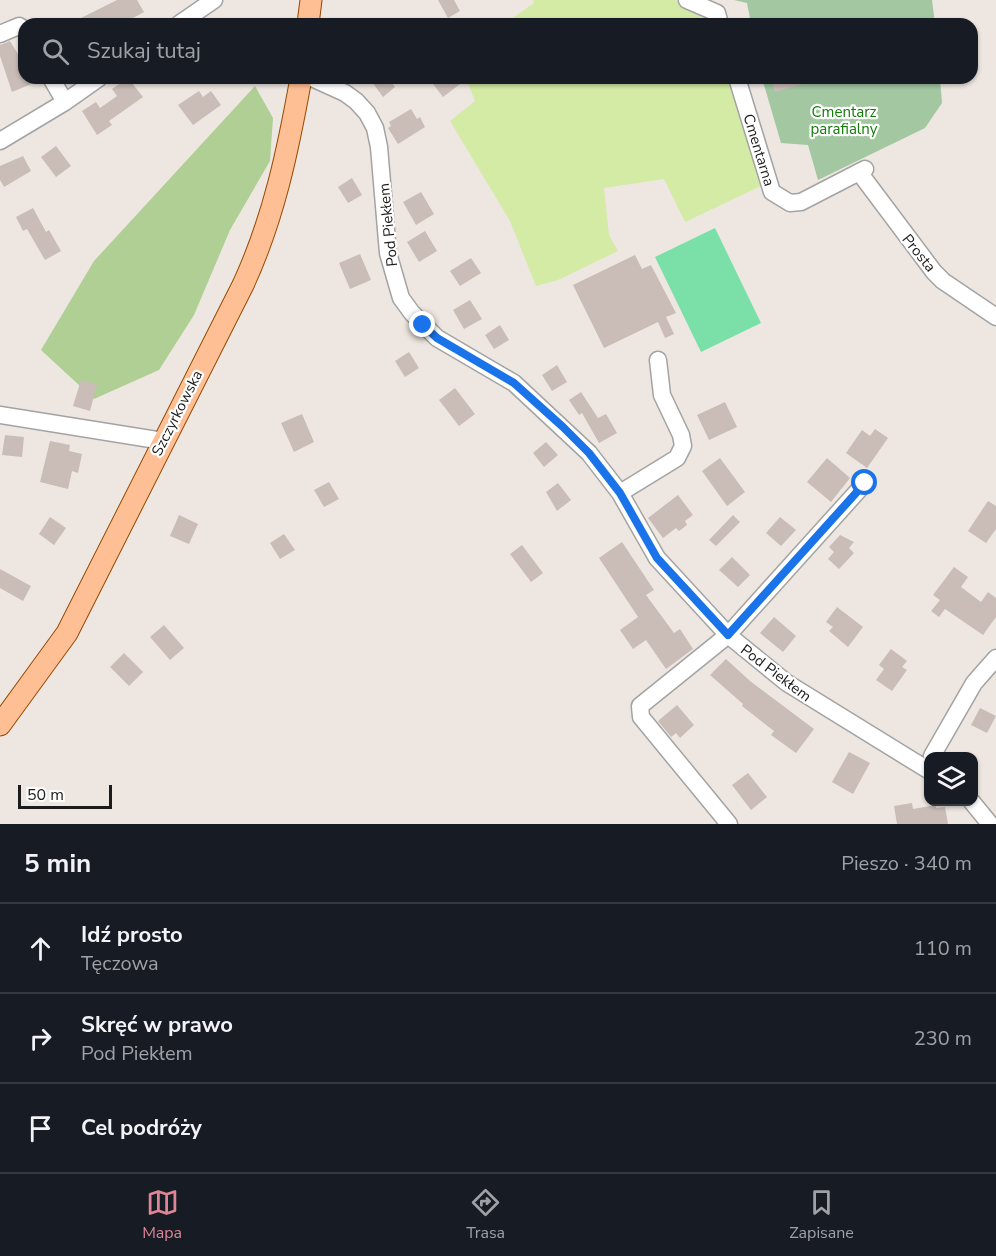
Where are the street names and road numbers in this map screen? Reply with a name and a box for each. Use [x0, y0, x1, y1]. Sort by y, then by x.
street label: Cmentarna [739, 111, 779, 189]
street label: Pod Piekłem [374, 182, 402, 268]
street label: Prosta [898, 230, 940, 276]
street label: Szczyrkowska [147, 367, 207, 459]
street label: Pod Piekłem [737, 640, 815, 706]

